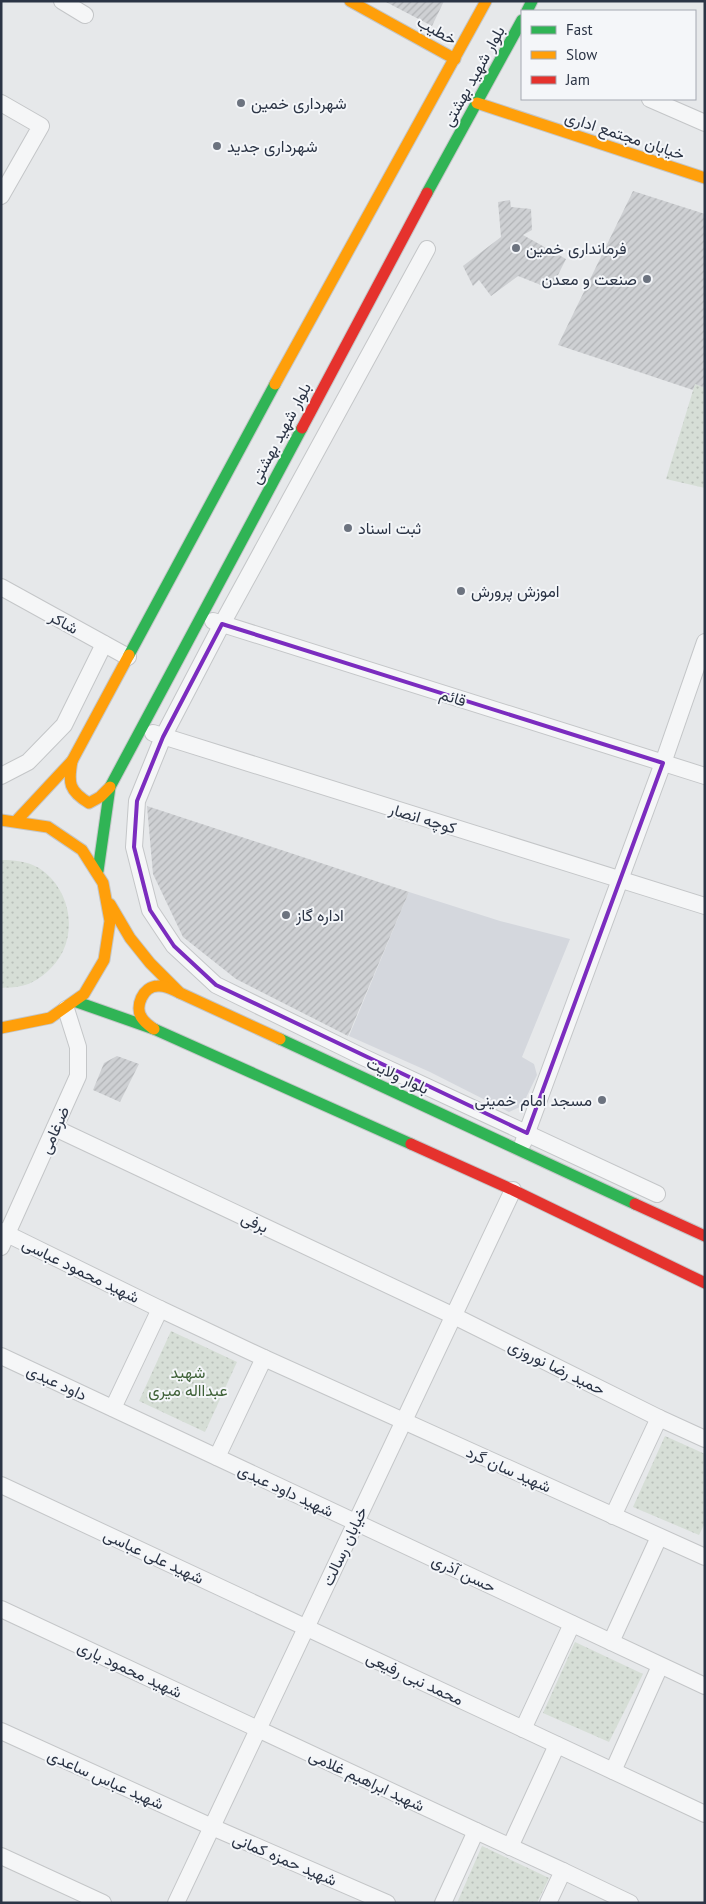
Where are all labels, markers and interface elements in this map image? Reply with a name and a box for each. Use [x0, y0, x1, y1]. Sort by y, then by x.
legend [521, 10, 696, 100]
street label: خطیب [414, 11, 461, 49]
text: Fast [566, 20, 593, 39]
street label: بلوار شهید بهشتی [437, 22, 510, 130]
text: Slow [566, 45, 597, 64]
text: Jam [565, 70, 590, 89]
place label: شهرداری خمین [251, 93, 347, 114]
marker: شهرداری خمین [235, 97, 247, 109]
street label: خیابان مجتمع اداری [562, 106, 688, 166]
place label: شهرداری جدید [227, 136, 318, 157]
marker: شهرداری جدید [211, 140, 223, 152]
place label: فرمانداری خمین [526, 238, 627, 259]
marker: فرمانداری خمین [510, 242, 522, 254]
place label: صنعت و معدن [542, 269, 637, 290]
marker: صنعت و معدن [641, 273, 653, 285]
street label: بلوار شهید بهشتی [245, 379, 316, 488]
place label: ثبت اسناد [358, 518, 421, 538]
marker: ثبت اسناد [342, 522, 354, 534]
place label: اموزش پرورش [471, 581, 559, 603]
marker: اموزش پرورش [455, 585, 467, 597]
street label: شاکر [45, 605, 82, 639]
street label: قائم [437, 684, 469, 711]
street label: کوچه انصار [385, 798, 459, 840]
place label: اداره گاز [295, 905, 344, 926]
marker: اداره گاز [280, 909, 292, 921]
street label: بلوار ولایت [363, 1052, 432, 1099]
place label: مسجد امام خمینی [475, 1090, 592, 1111]
marker: مسجد امام خمینی [596, 1094, 608, 1106]
street label: ضرغامی [35, 1103, 74, 1157]
street label: برفی [238, 1207, 272, 1238]
street label: شهید محمود عباسی [19, 1233, 143, 1308]
street label: حمید رضا نوروزی [505, 1335, 609, 1400]
street label: داود عبدی [23, 1359, 90, 1406]
park label: شهید عبدااله میری [148, 1362, 228, 1401]
street label: شهید سان گرد [463, 1441, 555, 1498]
street label: شهید داود عبدی [235, 1459, 337, 1522]
street label: خیابان رسالت [317, 1503, 372, 1589]
street label: شهید علی عباسی [100, 1524, 207, 1589]
street label: حسن آذری [428, 1550, 499, 1597]
street label: شهید محمود یاری [74, 1636, 185, 1703]
street label: محمد نبی رفیعی [363, 1647, 467, 1710]
street label: شهید عباس ساعدی [44, 1744, 167, 1815]
street label: شهید ابراهیم غلامی [306, 1745, 428, 1816]
street label: شهید حمزه کمانی [230, 1828, 340, 1891]

